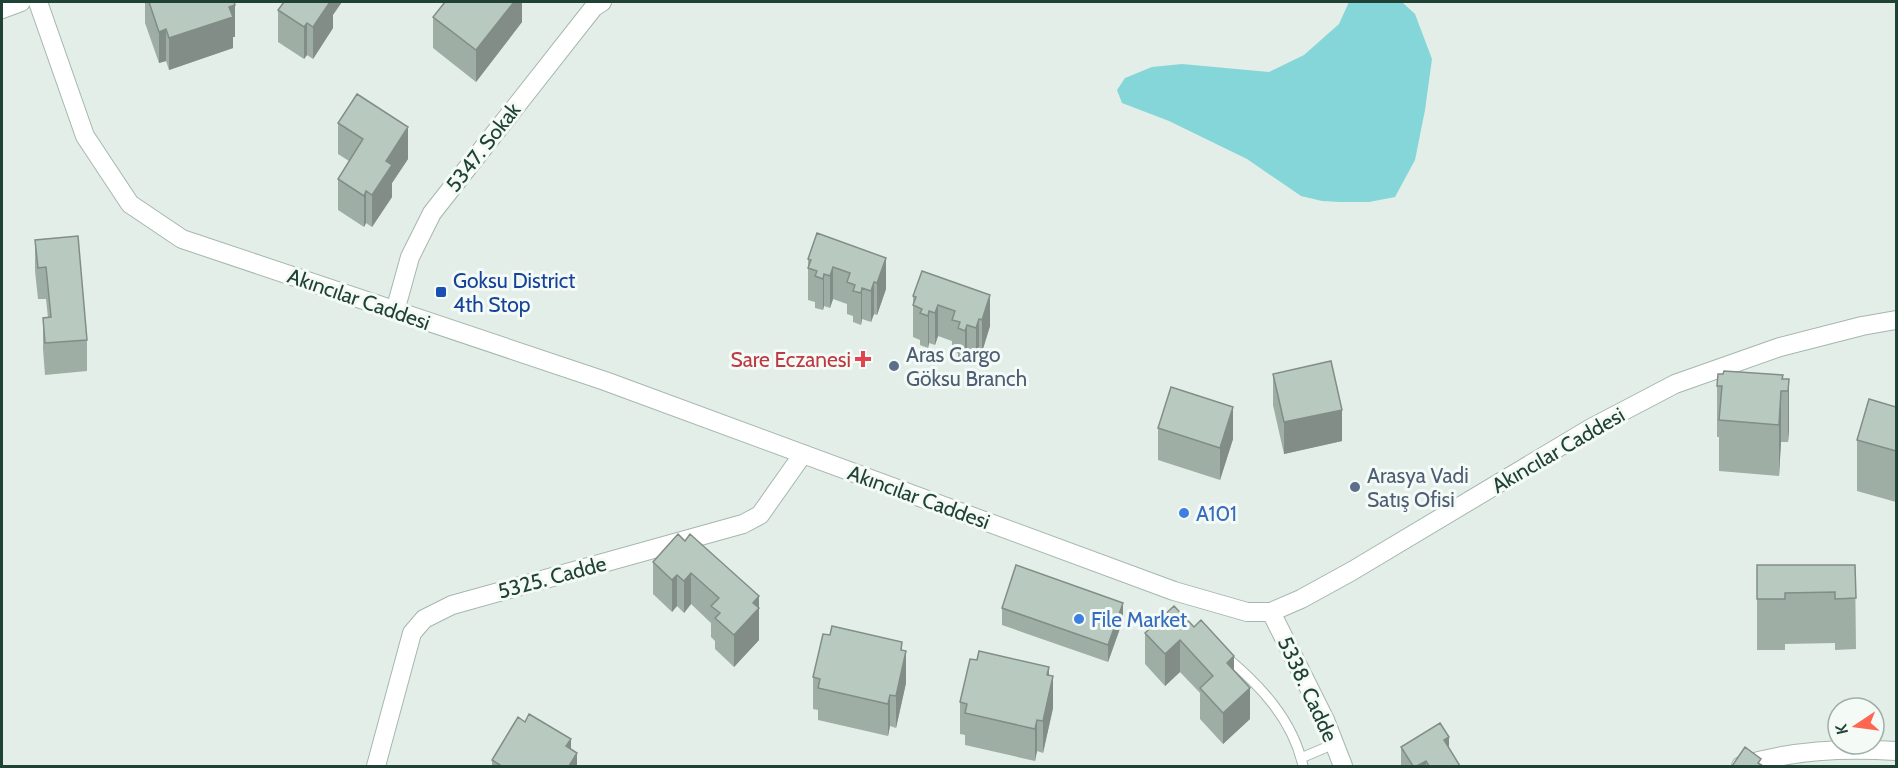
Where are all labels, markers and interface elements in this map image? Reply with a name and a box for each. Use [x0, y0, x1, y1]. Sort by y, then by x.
street label: 5347. Sokak [440, 97, 526, 197]
street label: Akıncılar Caddesi [284, 263, 434, 335]
place label: Goksu District 4th Stop [453, 268, 575, 317]
marker: Goksu District 4th Stop [434, 285, 448, 299]
place label: Aras Cargo Göksu Branch [906, 342, 1027, 391]
place label: Sare Eczanesi [730, 347, 851, 372]
marker: Sare Eczanesi [856, 352, 870, 366]
marker: Aras Cargo Göksu Branch [887, 359, 901, 373]
street label: Akıncılar Caddesi [1487, 402, 1629, 498]
street label: Akıncılar Caddesi [845, 460, 993, 534]
place label: Arasya Vadi Satış Ofisi [1367, 463, 1469, 512]
marker: Arasya Vadi Satış Ofisi [1348, 480, 1362, 494]
place label: A101 [1196, 501, 1237, 526]
marker: A101 [1177, 506, 1191, 520]
street label: 5325. Cadde [495, 550, 609, 603]
place label: File Market [1091, 607, 1187, 632]
marker: File Market [1072, 612, 1086, 626]
street label: 5338. Cadde [1273, 633, 1343, 746]
north arrow [1826, 696, 1886, 756]
text: K [1831, 722, 1852, 736]

